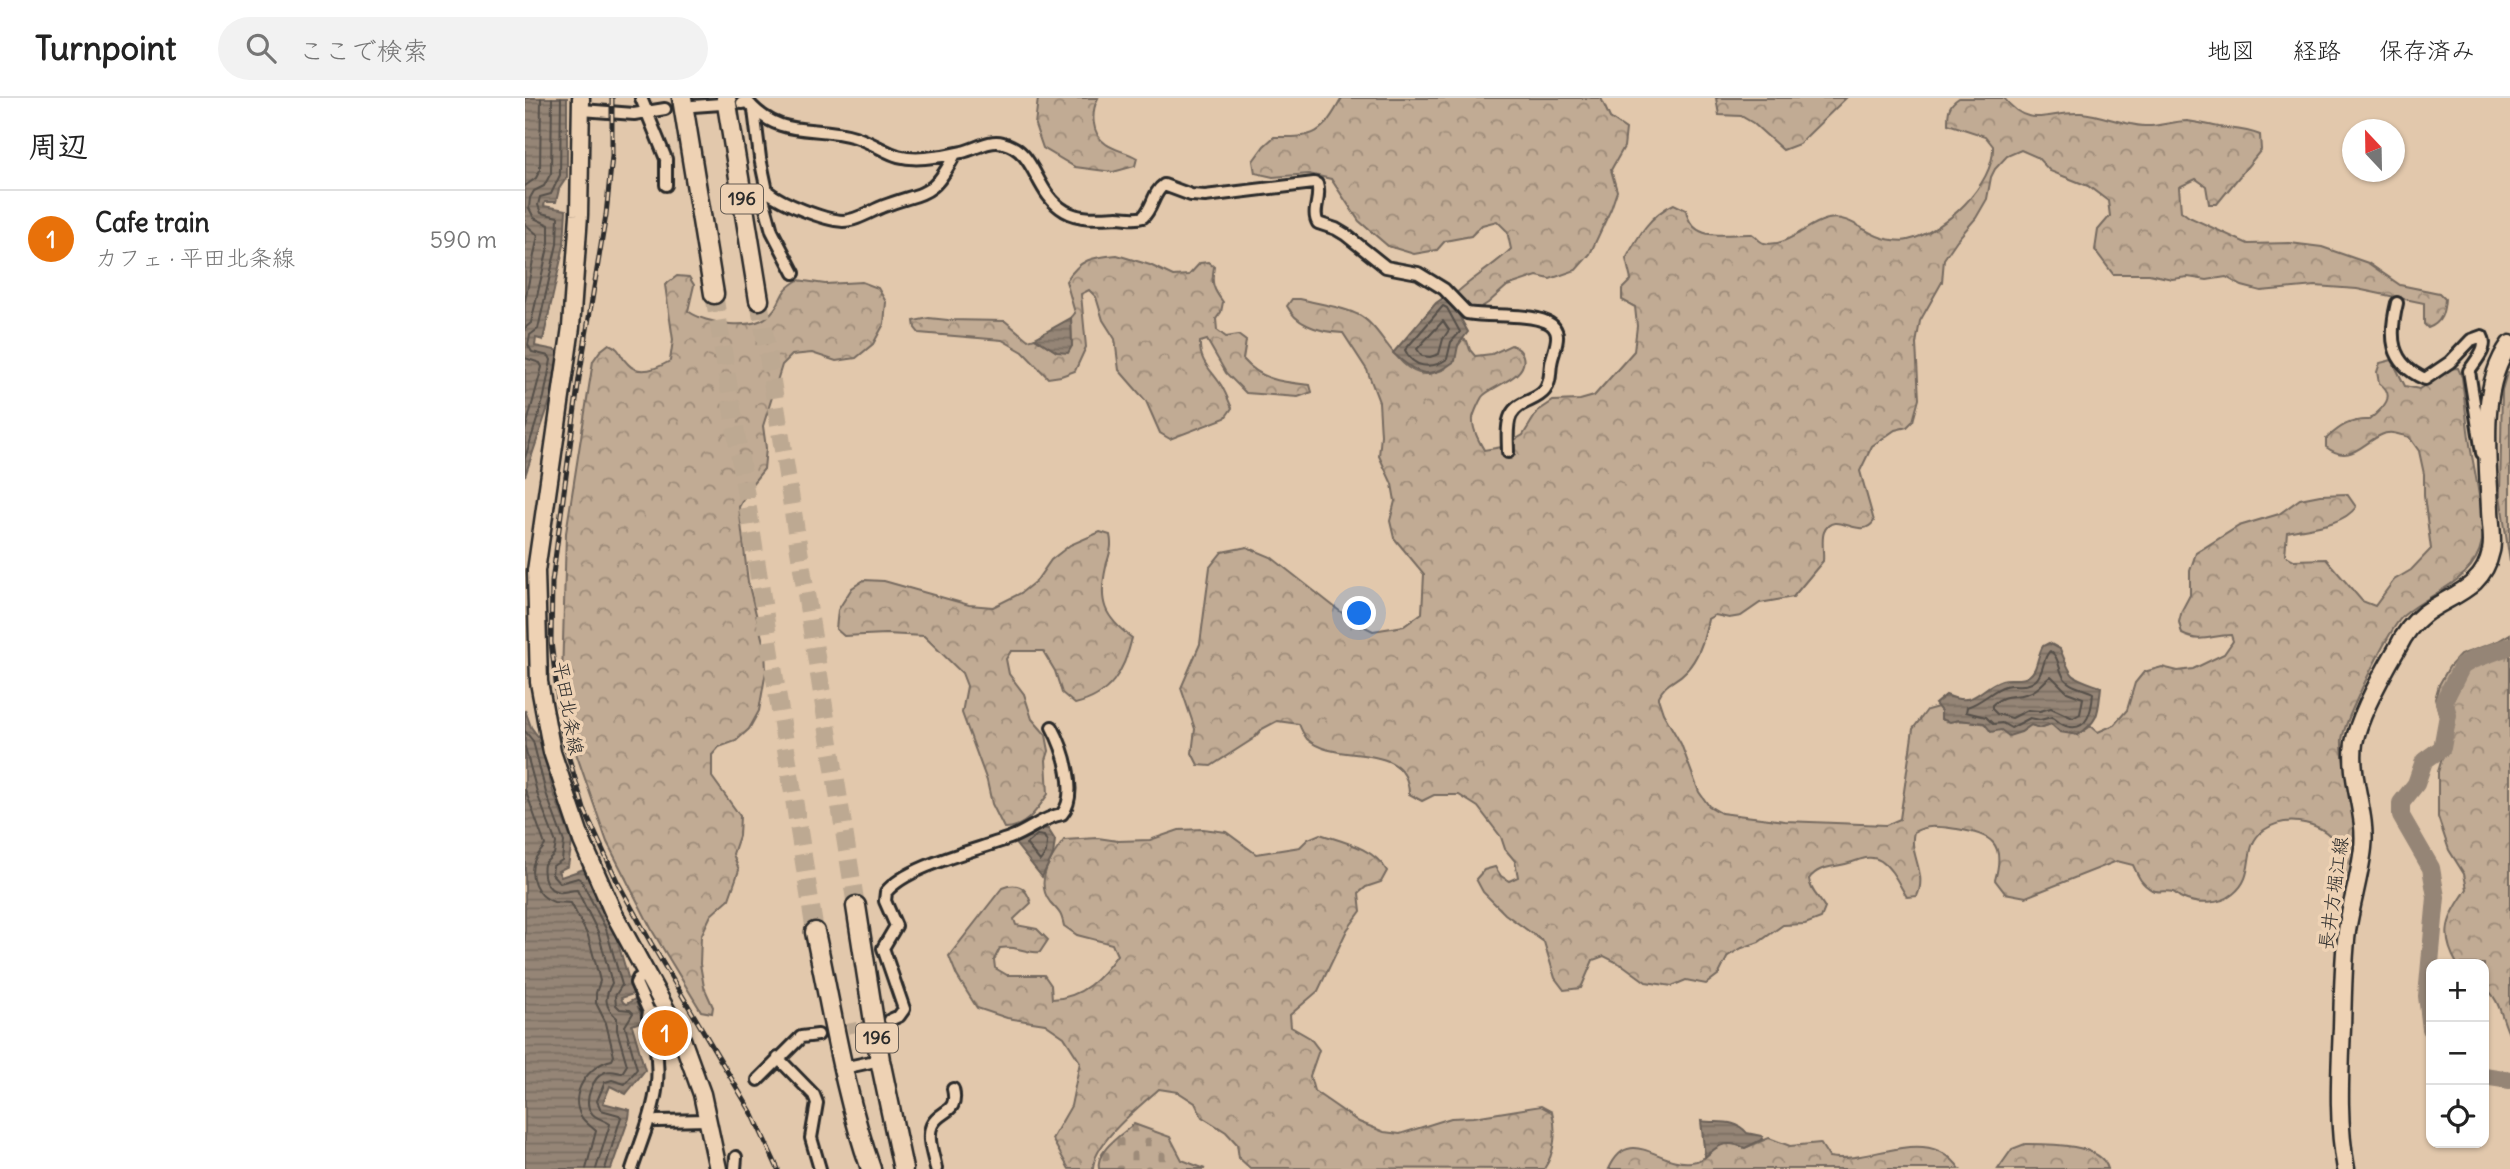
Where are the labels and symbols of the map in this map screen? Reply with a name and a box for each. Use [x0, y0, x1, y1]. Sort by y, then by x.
north arrow [2342, 119, 2405, 182]
road number: 196 [721, 184, 763, 214]
your location [1342, 596, 1376, 630]
street label: 平田北条線 [549, 659, 589, 757]
street label: 長井方堀江線 [2313, 835, 2353, 951]
pin: 1 [642, 1007, 688, 1059]
road number: 196 [856, 1023, 898, 1052]

